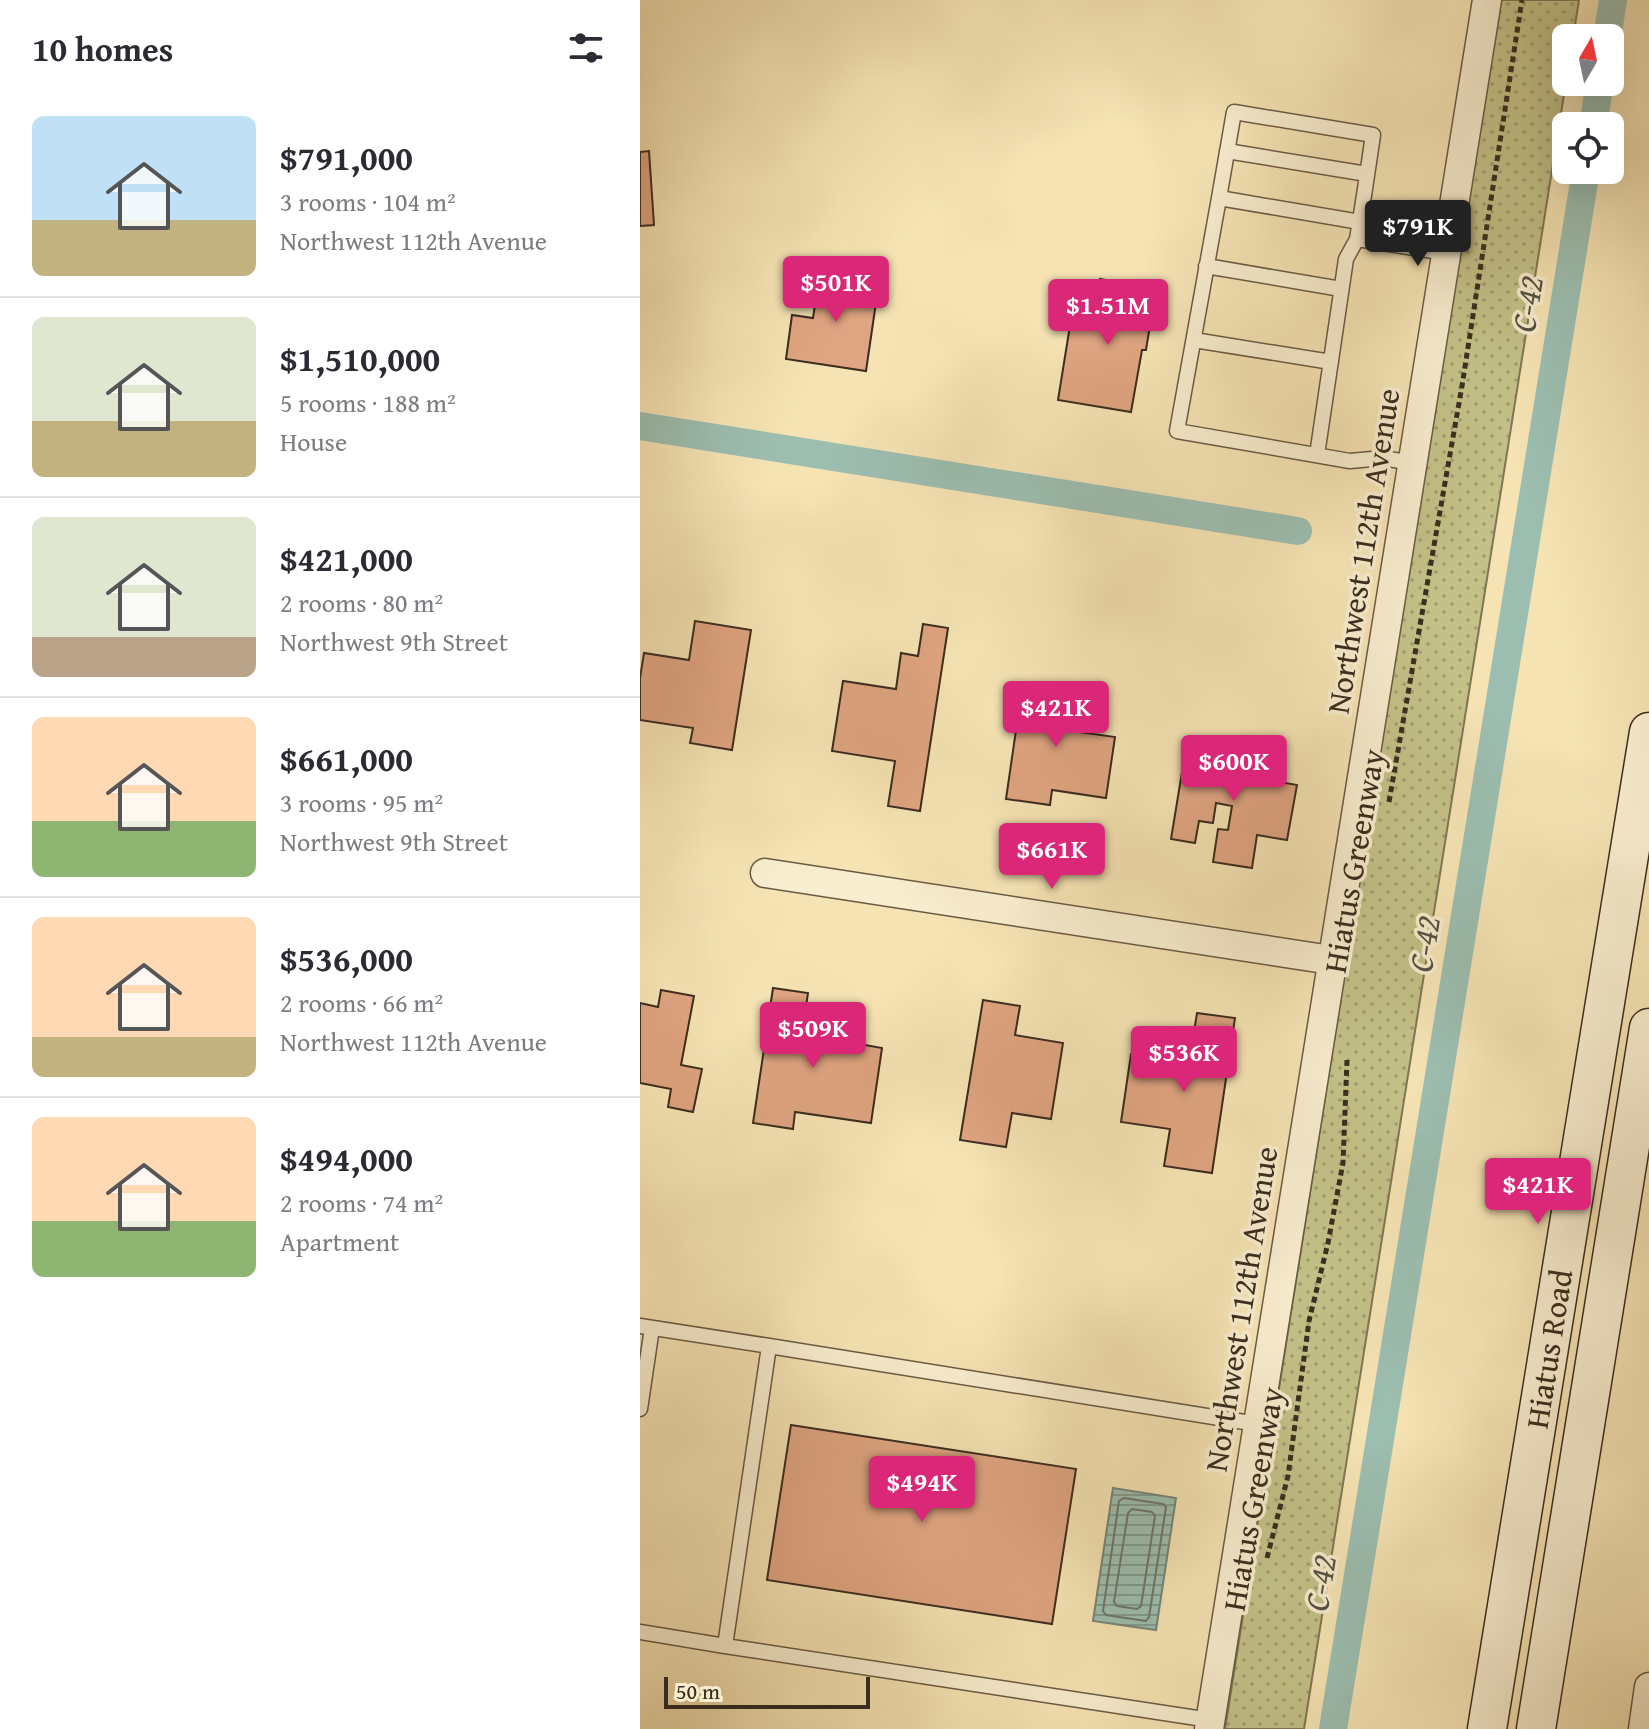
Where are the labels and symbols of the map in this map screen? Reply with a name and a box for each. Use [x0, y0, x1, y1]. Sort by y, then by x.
north arrow [1552, 24, 1624, 96]
pin: $791K [1362, 200, 1474, 268]
pin: $501K [780, 256, 892, 324]
water label: C-42 [1498, 272, 1555, 335]
pin: $1.51M [1043, 279, 1173, 347]
street label: Northwest 112th Avenue [1314, 385, 1411, 717]
pin: $421K [1000, 681, 1112, 749]
pin: $600K [1178, 735, 1290, 803]
street label: Hiatus Greenway [1311, 745, 1396, 977]
pin: $661K [996, 823, 1108, 891]
water label: C-42 [1395, 912, 1452, 975]
pin: $509K [757, 1002, 869, 1070]
pin: $536K [1128, 1026, 1240, 1094]
street label: Northwest 112th Avenue [1192, 1143, 1289, 1475]
pin: $421K [1482, 1158, 1594, 1226]
street label: Hiatus Road [1513, 1266, 1584, 1432]
street label: Hiatus Greenway [1210, 1383, 1295, 1615]
pin: $494K [866, 1456, 978, 1524]
water label: C-42 [1291, 1551, 1348, 1614]
scale bar [664, 1673, 870, 1709]

